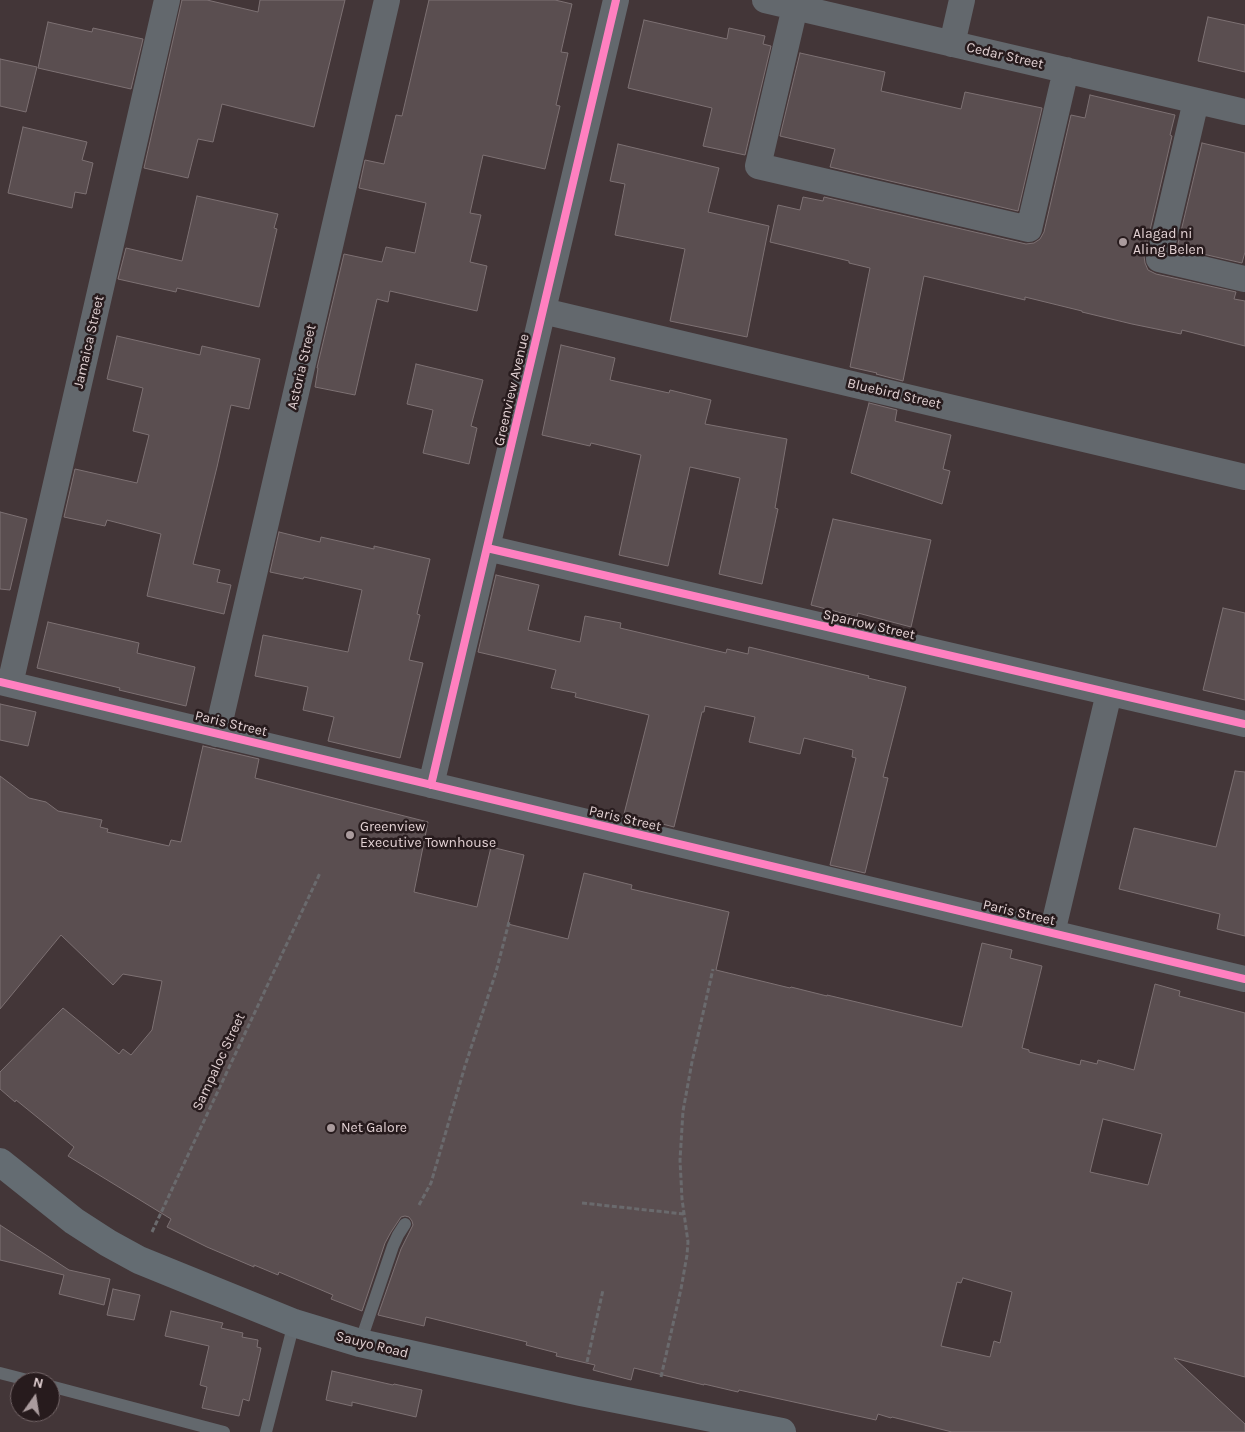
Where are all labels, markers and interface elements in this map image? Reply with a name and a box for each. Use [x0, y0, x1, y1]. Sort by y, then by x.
street label: Cedar Street [965, 39, 1045, 73]
place label: Alagad ni Aling Belen [1133, 226, 1204, 258]
marker: Alagad ni Aling Belen [1117, 236, 1129, 248]
street label: Jamaica Street [70, 294, 108, 390]
street label: Astoria Street [284, 323, 320, 411]
street label: Greenview Avenue [491, 332, 533, 448]
street label: Bluebird Street [845, 375, 943, 413]
street label: Sparrow Street [821, 606, 917, 644]
street label: Paris Street [193, 708, 269, 740]
street label: Paris Street [587, 803, 663, 835]
place label: Greenview Executive Townhouse [360, 819, 496, 852]
marker: Greenview Executive Townhouse [344, 829, 356, 841]
street label: Paris Street [981, 897, 1057, 929]
street label: Sampaloc Street [189, 1011, 249, 1113]
place label: Net Galore [341, 1120, 407, 1136]
marker: Net Galore [325, 1122, 337, 1134]
street label: Sauyo Road [334, 1328, 410, 1362]
north arrow [10, 1372, 60, 1422]
text: N [31, 1373, 45, 1392]

